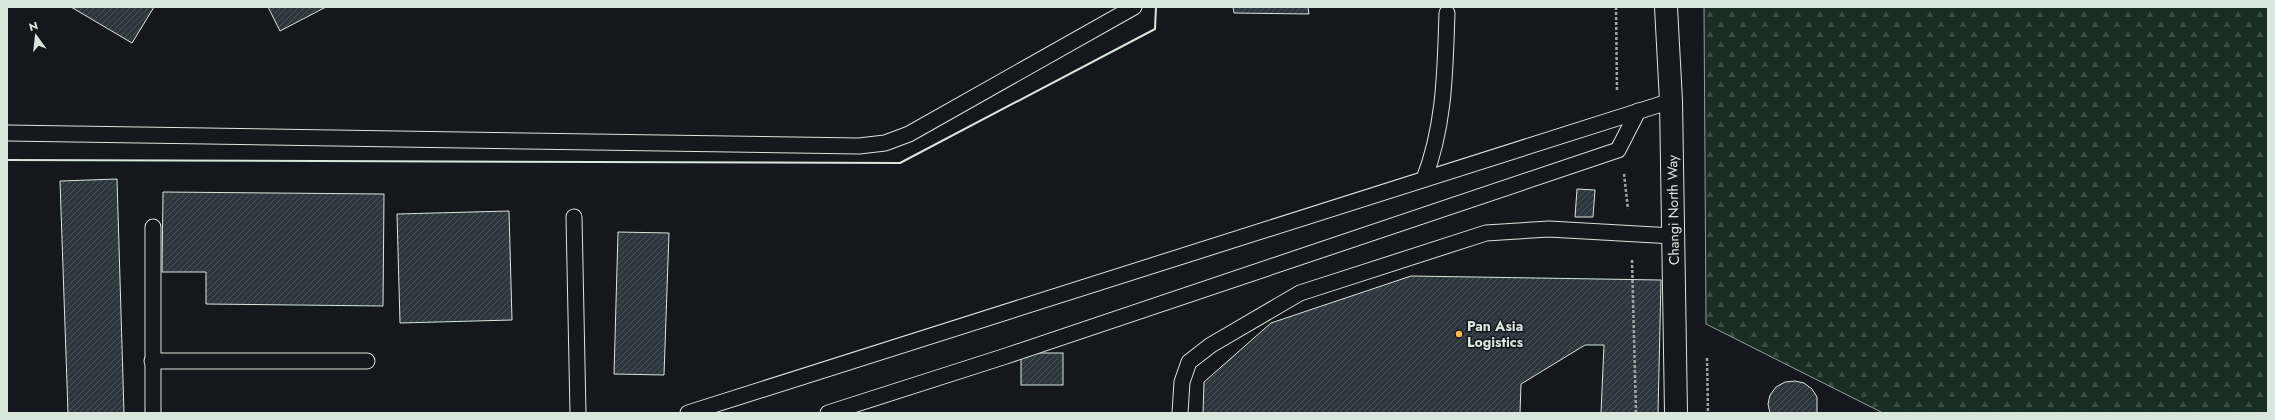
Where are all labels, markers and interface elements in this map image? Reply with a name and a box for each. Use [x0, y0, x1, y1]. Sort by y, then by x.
north arrow [16, 16, 56, 56]
text: N [27, 17, 40, 35]
street label: Changi North Way [1662, 154, 1684, 265]
place label: Pan Asia Logistics [1467, 316, 1524, 352]
marker: Pan Asia Logistics [1454, 329, 1464, 339]

